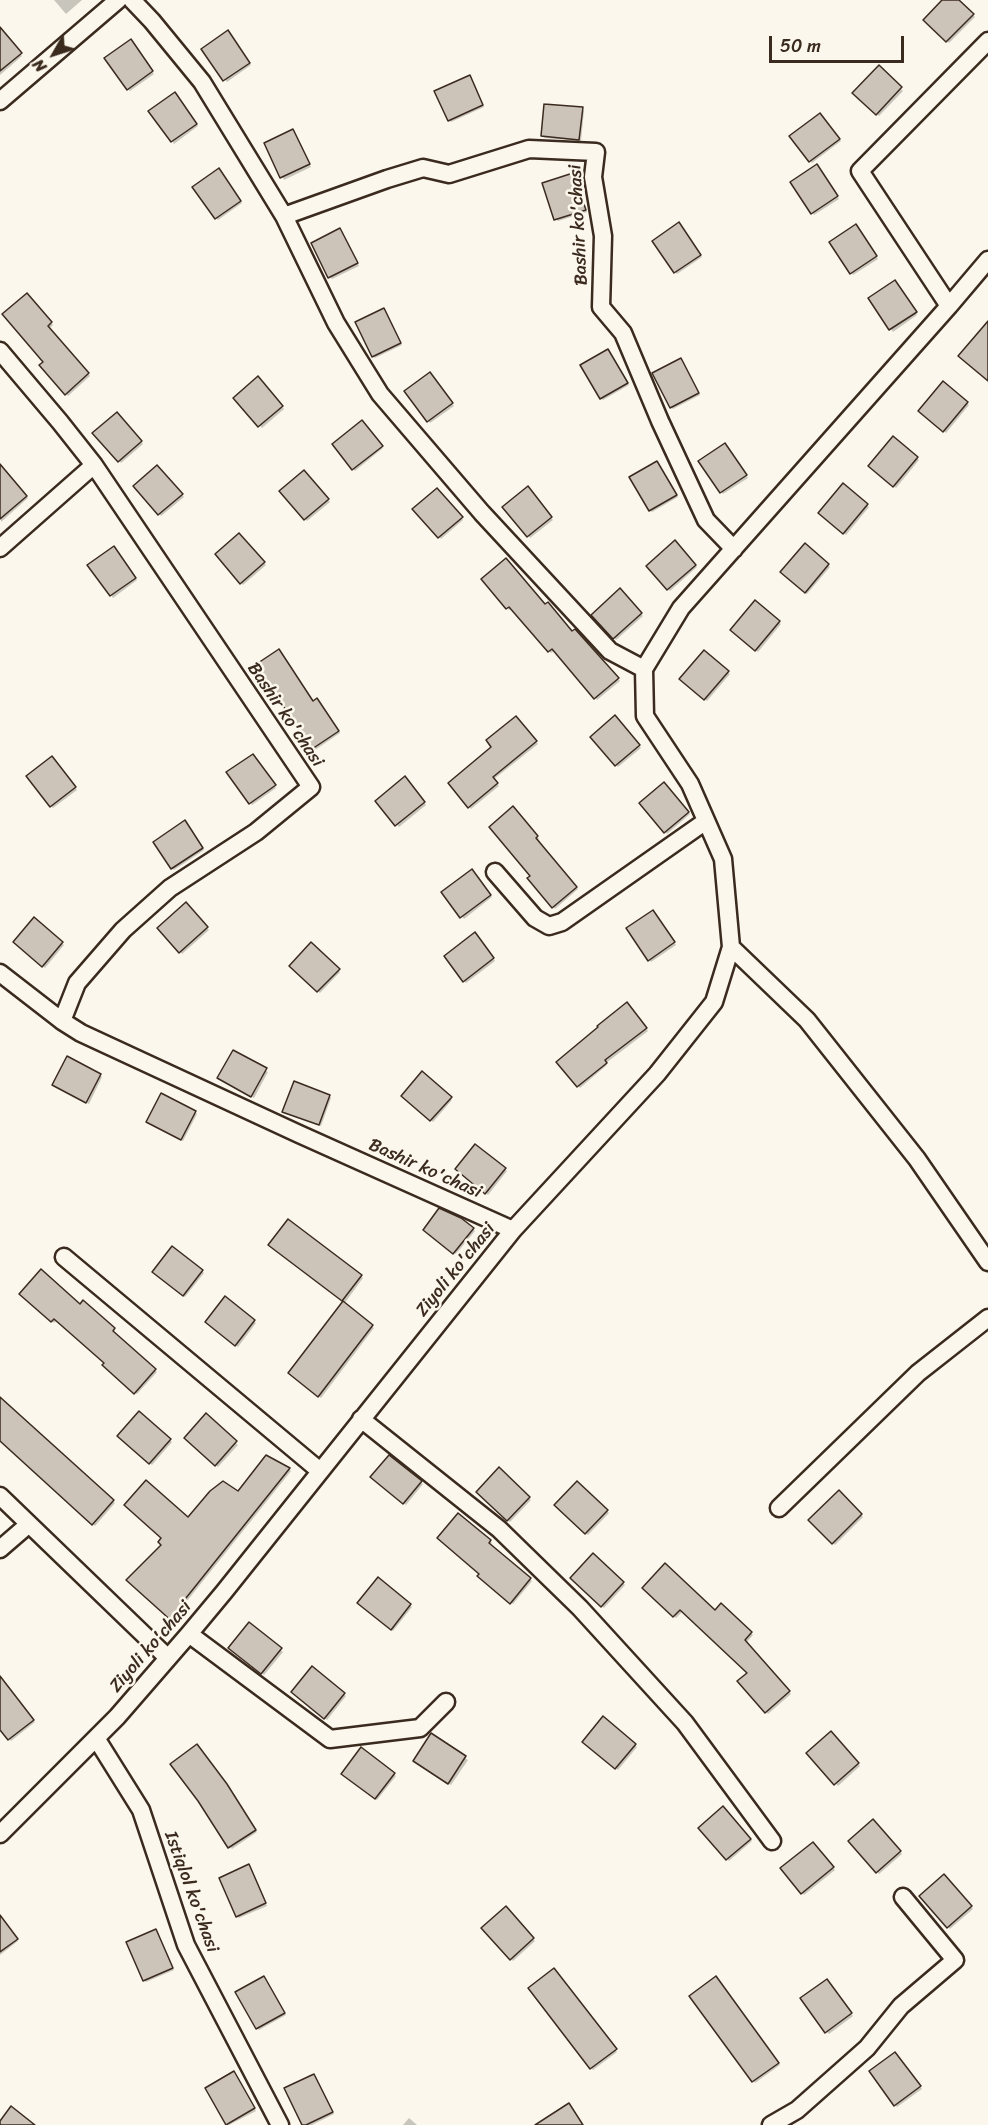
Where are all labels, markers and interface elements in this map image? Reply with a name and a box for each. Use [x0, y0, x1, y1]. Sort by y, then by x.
north arrow [24, 24, 84, 84]
scale bar [772, 24, 907, 62]
text: 50 m [780, 30, 821, 62]
text: N [25, 52, 54, 79]
street label: Bashir ko'chasi [565, 164, 593, 286]
street label: Bashir ko'chasi [242, 659, 328, 771]
street label: Bashir ko'chasi [365, 1134, 485, 1204]
street label: Ziyoli ko'chasi [412, 1219, 500, 1321]
street label: Ziyoli ko'chasi [105, 1597, 197, 1697]
street label: Istiqlol ko'chasi [159, 1829, 223, 1955]

